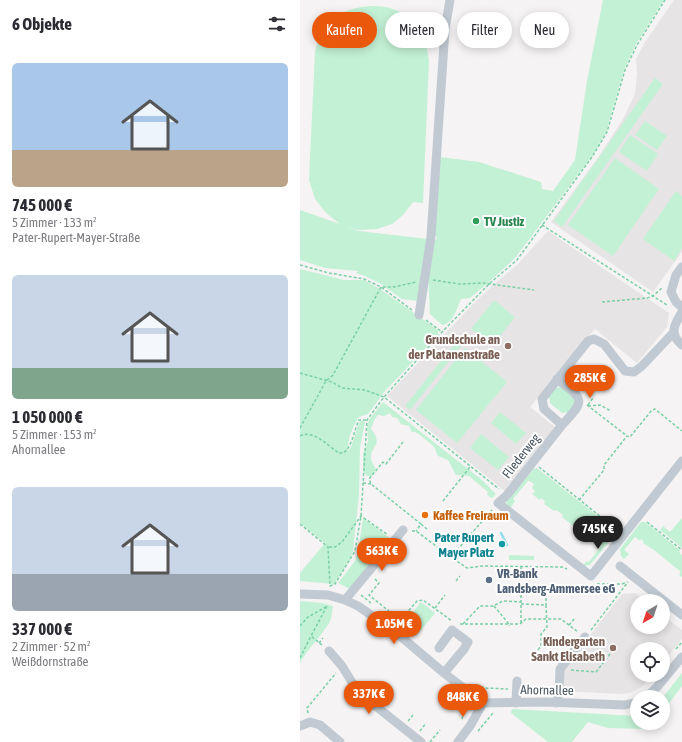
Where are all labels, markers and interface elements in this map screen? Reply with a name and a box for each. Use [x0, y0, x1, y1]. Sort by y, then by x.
chip: Kaufen [312, 12, 377, 48]
chip: Mieten [385, 12, 449, 48]
chip: Filter [457, 12, 512, 48]
chip: Neu [520, 12, 569, 48]
icon: filters [266, 13, 288, 35]
text: 6 Objekte [12, 14, 72, 34]
icon: home [114, 89, 186, 161]
text: 745 000 € [12, 195, 72, 215]
place label: TV Justiz [484, 214, 525, 229]
text: 5 Zimmer · 133 m² [12, 215, 97, 230]
marker: TV Justiz [471, 216, 481, 226]
text: Pater-Rupert-Mayer-Straße [12, 230, 140, 245]
icon: home [114, 301, 186, 373]
place label: Grundschule an der Platanenstraße [408, 332, 500, 362]
marker: Grundschule an der Platanenstraße [503, 341, 513, 351]
pin: 285K € [557, 365, 623, 399]
text: 285K € [574, 370, 606, 385]
text: 1 050 000 € [12, 407, 83, 427]
text: 5 Zimmer · 153 m² [12, 427, 97, 442]
street label: Fliederweg [499, 430, 543, 481]
text: Ahornallee [12, 442, 65, 457]
place label: Kaffee Freiraum [433, 508, 509, 523]
marker: Kaffee Freiraum [420, 510, 430, 520]
icon: home [114, 513, 186, 585]
pin: 745K € [565, 516, 631, 550]
text: 745K € [582, 521, 614, 536]
place label: Pater Rupert Mayer Platz [434, 530, 494, 560]
pin: 563K € [349, 538, 415, 572]
marker: Pater Rupert Mayer Platz [497, 539, 507, 549]
text: 563K € [366, 543, 398, 558]
place label: VR-Bank Landsberg-Ammersee eG [496, 566, 615, 596]
marker: VR-Bank Landsberg-Ammersee eG [484, 575, 494, 585]
north arrow [630, 594, 670, 634]
map controls [630, 594, 670, 730]
pin: 1.05M € [357, 611, 431, 645]
text: 1.05M € [376, 616, 413, 631]
text: 337 000 € [12, 619, 72, 639]
place label: Kindergarten Sankt Elisabeth [531, 634, 605, 664]
text: 2 Zimmer · 52 m² [12, 639, 91, 654]
button: locate [630, 642, 670, 682]
marker: Kindergarten Sankt Elisabeth [608, 643, 618, 653]
text: Weißdornstraße [12, 654, 88, 669]
pin: 337K € [336, 681, 402, 715]
street label: Ahornallee [520, 682, 574, 698]
pin: 848K € [430, 684, 496, 718]
text: 337K € [353, 686, 385, 701]
text: 848K € [447, 689, 479, 704]
button: layers [630, 690, 670, 730]

